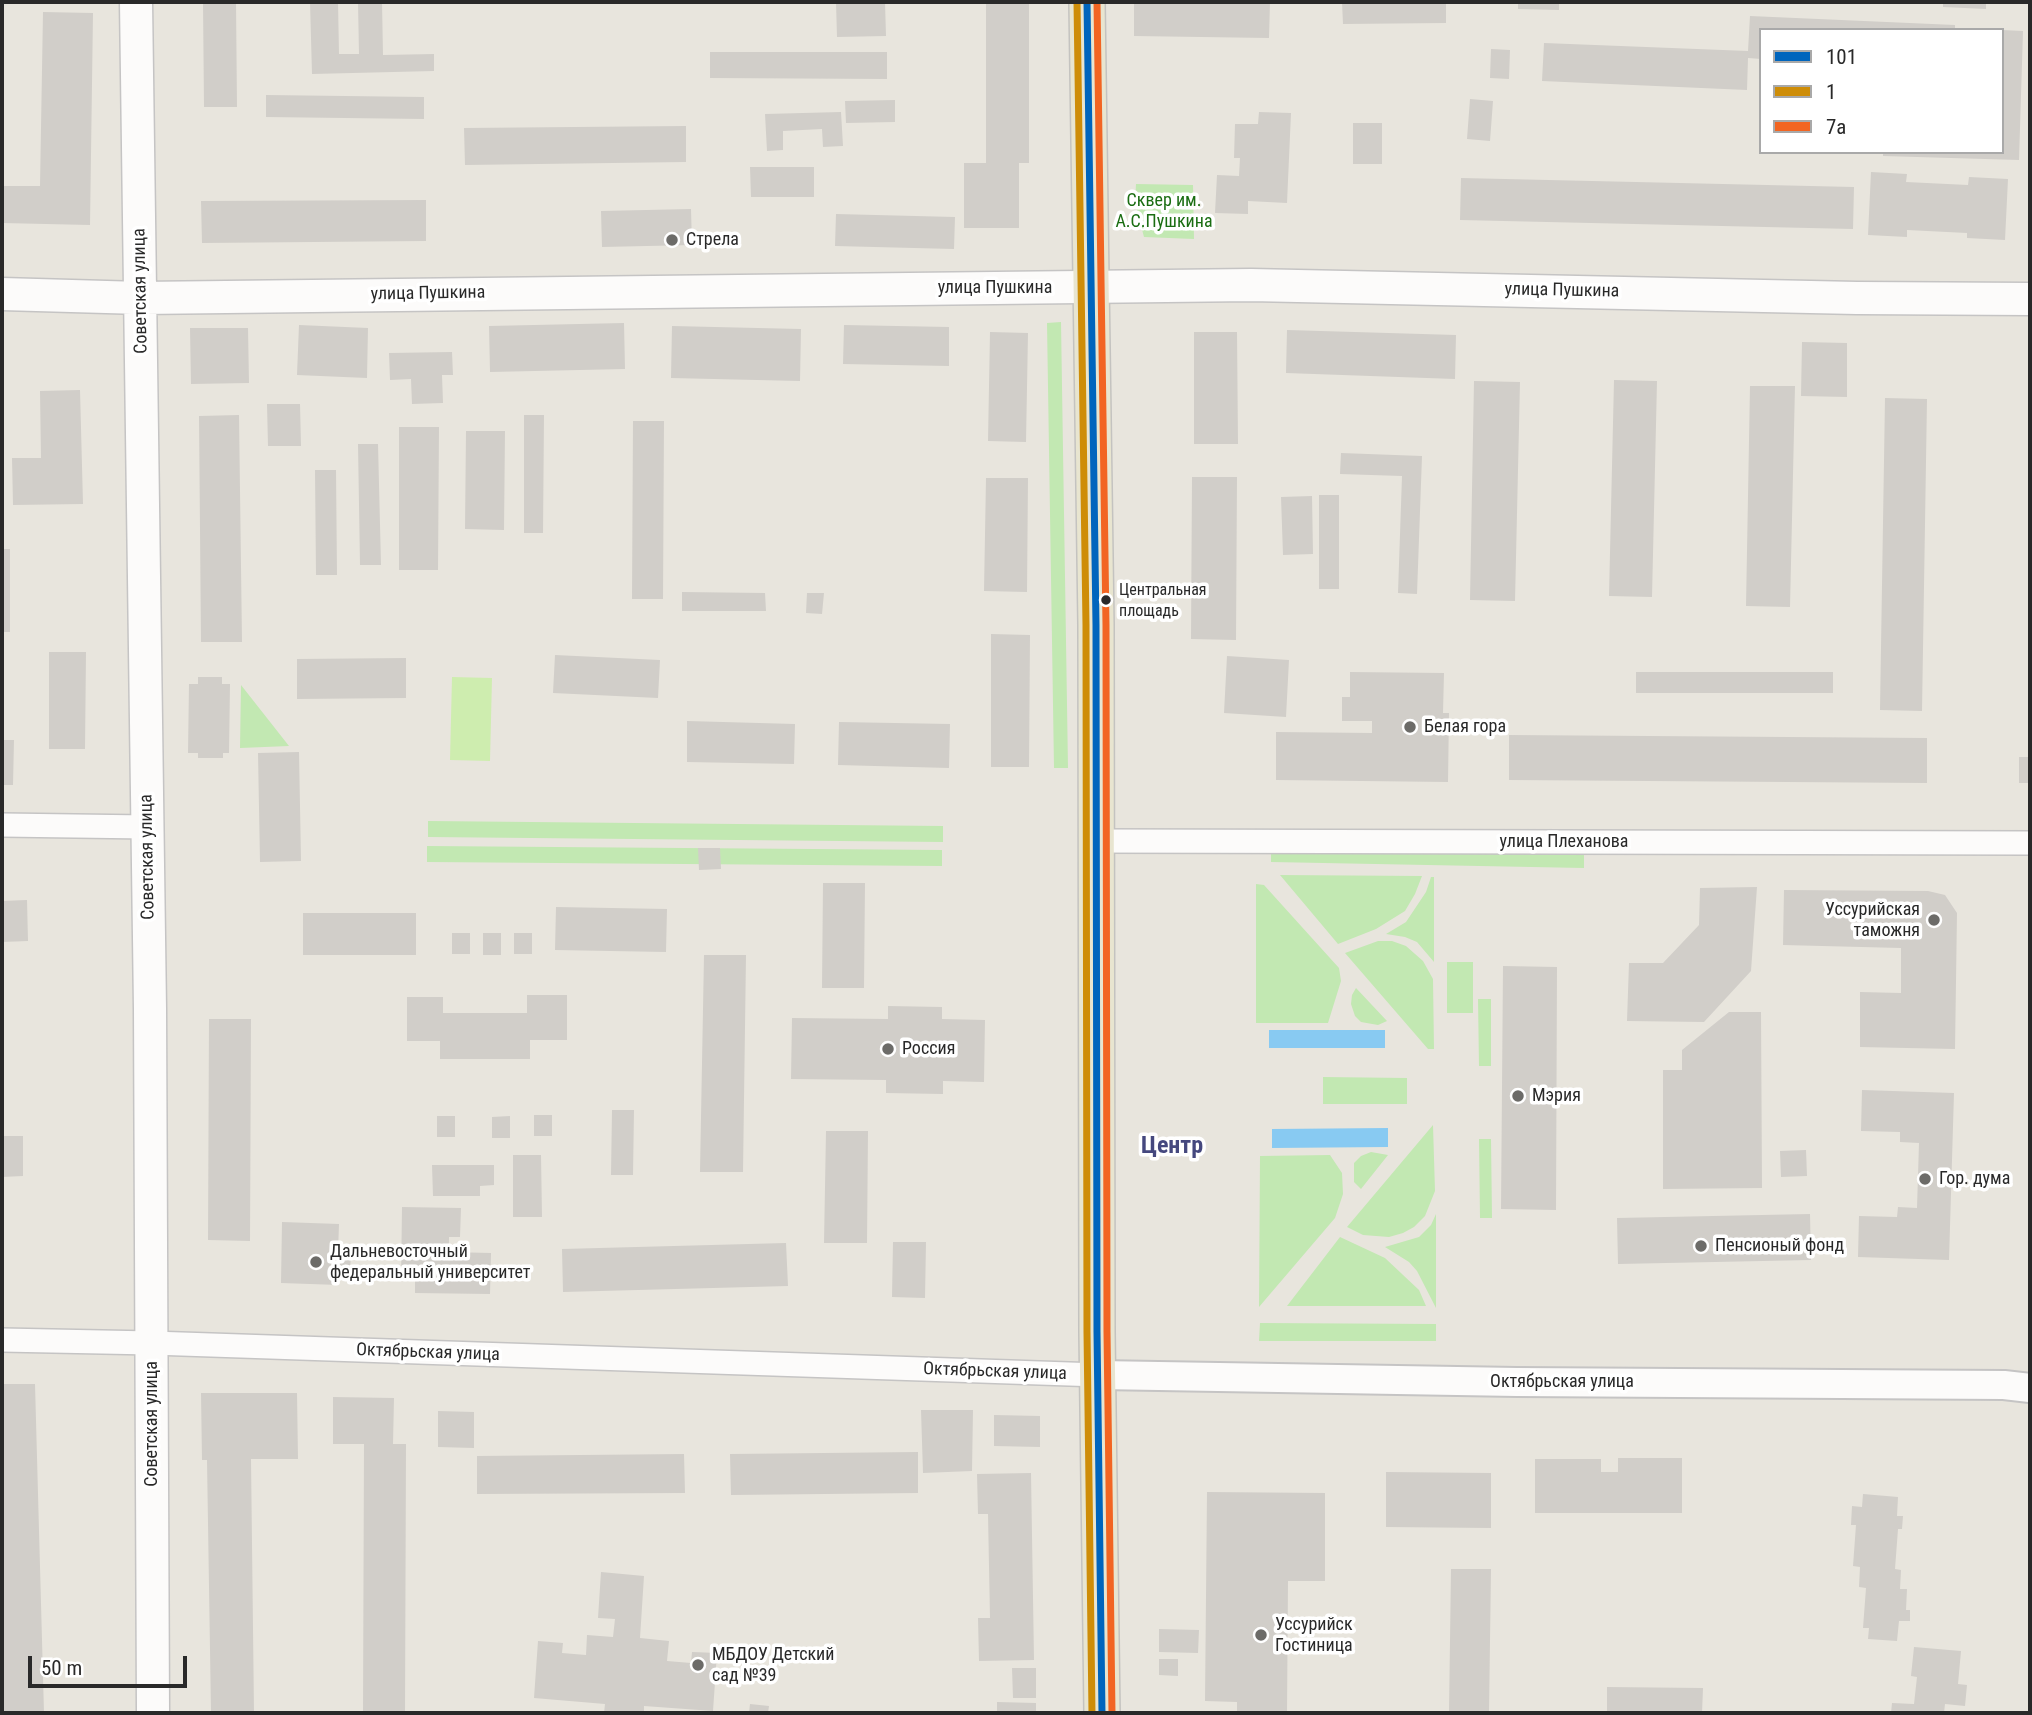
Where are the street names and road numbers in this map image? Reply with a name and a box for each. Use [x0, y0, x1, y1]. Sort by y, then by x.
street label: Советская улица [129, 228, 153, 354]
street label: улица Пушкина [938, 277, 1052, 299]
street label: улица Пушкина [1505, 279, 1619, 303]
street label: улица Пушкина [371, 282, 485, 306]
street label: Советская улица [136, 794, 160, 920]
street label: улица Плеханова [1500, 831, 1628, 853]
street label: Октябрьская улица [356, 1340, 500, 1366]
street label: Октябрьская улица [923, 1359, 1067, 1385]
street label: Советская улица [141, 1361, 163, 1487]
street label: Октябрьская улица [1490, 1371, 1634, 1393]

